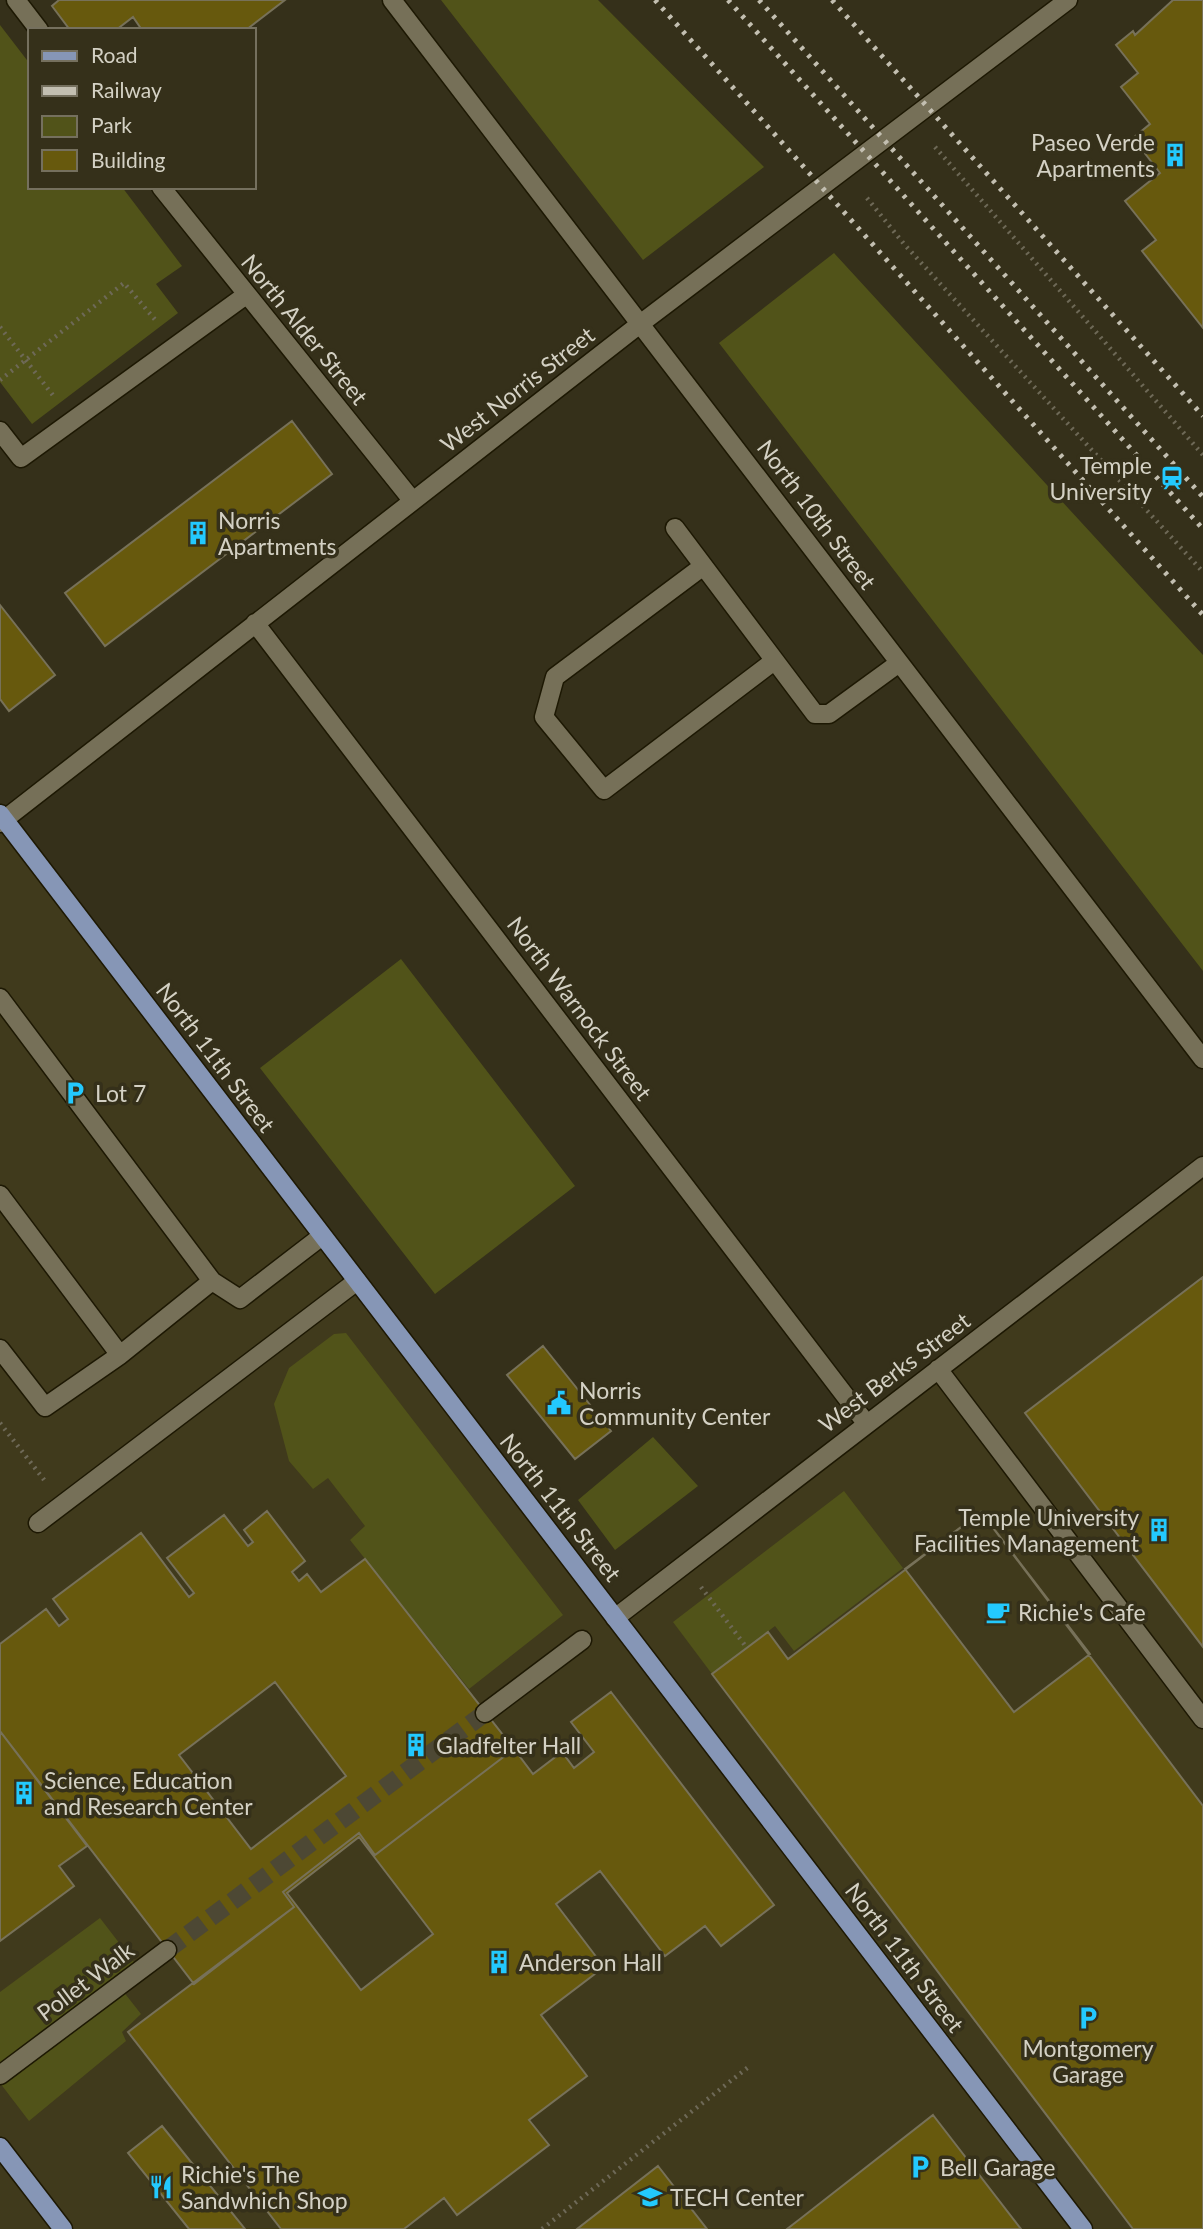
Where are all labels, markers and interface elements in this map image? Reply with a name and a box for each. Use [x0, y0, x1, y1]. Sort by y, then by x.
legend [28, 28, 256, 189]
text: Road [91, 42, 138, 67]
text: Railway [91, 77, 162, 102]
text: Park [91, 112, 132, 137]
place label: Paseo Verde Apartments [1031, 128, 1155, 182]
building icon: Paseo Verde Apartments [1161, 141, 1189, 169]
text: Building [91, 147, 166, 172]
street label: North Alder Street [236, 248, 375, 410]
street label: West Norris Street [434, 320, 600, 458]
street label: North 10th Street [752, 434, 883, 595]
place label: Temple University [1050, 451, 1152, 505]
station icon: Temple University [1158, 464, 1186, 492]
place label: Norris Apartments [218, 506, 336, 560]
building icon: Norris Apartments [184, 519, 212, 547]
street label: North Warnock Street [502, 911, 659, 1106]
street label: North 11th Street [151, 977, 282, 1138]
parking icon: Lot 7 [61, 1079, 89, 1107]
place label: Lot 7 [95, 1079, 146, 1107]
street label: West Berks Street [813, 1306, 976, 1438]
place label: Norris Community Center [579, 1376, 771, 1430]
public building icon: Norris Community Center [545, 1389, 573, 1417]
street label: North 11th Street [495, 1428, 628, 1587]
place label: Temple University Facilities Management [914, 1503, 1140, 1557]
building icon: Temple University Facilities Management [1145, 1516, 1173, 1544]
cafe icon: Richie's Cafe [984, 1598, 1012, 1626]
place label: Richie's Cafe [1018, 1598, 1146, 1626]
building icon: Gladfelter Hall [402, 1731, 430, 1759]
place label: Gladfelter Hall [436, 1731, 581, 1759]
place label: Science, Education and Research Center [44, 1766, 253, 1820]
building icon: Science, Education and Research Center [10, 1779, 38, 1807]
street label: North 11th Street [840, 1877, 971, 2038]
street label: Pollet Walk [31, 1935, 139, 2026]
building icon: Anderson Hall [485, 1948, 513, 1976]
place label: Anderson Hall [519, 1948, 662, 1976]
parking icon: Montgomery Garage [1074, 2004, 1102, 2032]
place label: Montgomery Garage [1022, 2034, 1154, 2088]
parking icon: Bell Garage [906, 2153, 934, 2181]
place label: Bell Garage [940, 2153, 1055, 2181]
place label: Richie's The Sandwhich Shop [181, 2160, 348, 2214]
restaurant icon: Richie's The Sandwhich Shop [147, 2173, 175, 2201]
school or university icon: TECH Center [636, 2183, 664, 2211]
place label: TECH Center [670, 2183, 805, 2211]

